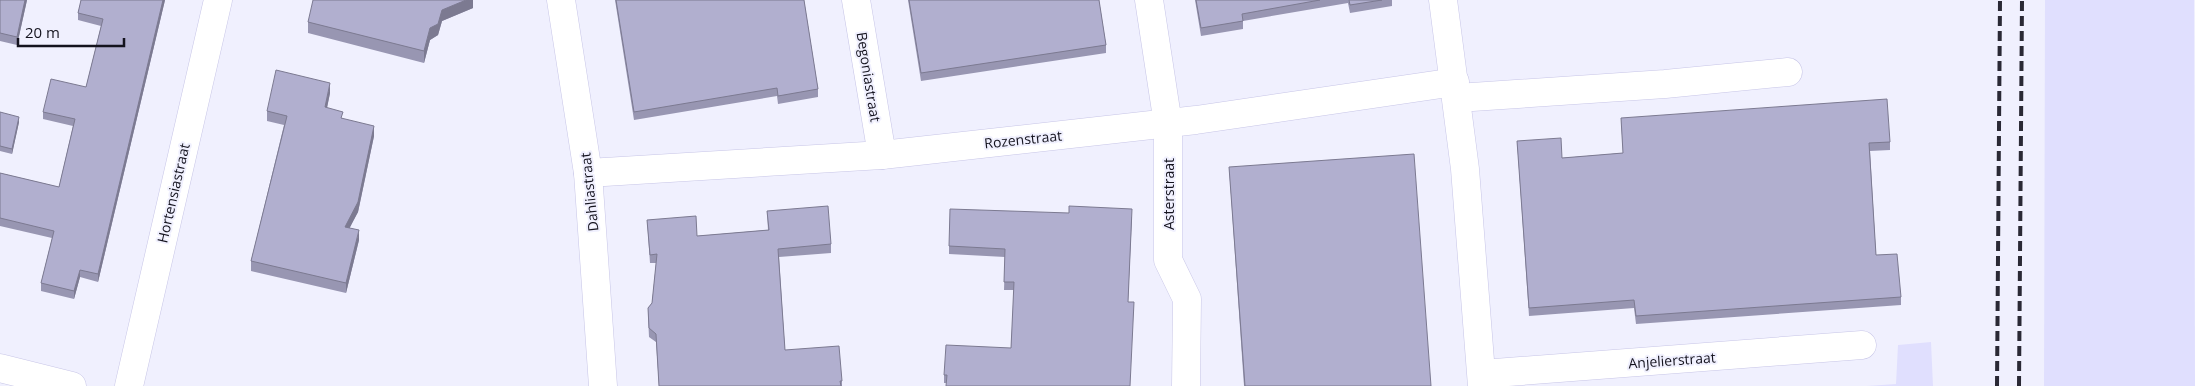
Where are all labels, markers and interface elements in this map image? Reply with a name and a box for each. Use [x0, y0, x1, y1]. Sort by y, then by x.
scale bar [18, 15, 124, 47]
text: 20 m [25, 22, 60, 42]
street label: Begoniastraat [853, 31, 885, 123]
street label: Rozenstraat [983, 125, 1063, 153]
street label: Hortensiastraat [152, 141, 194, 245]
street label: Dahliastraat [575, 152, 603, 232]
street label: Asterstraat [1159, 158, 1178, 230]
street label: Anjelierstraat [1628, 347, 1716, 373]

